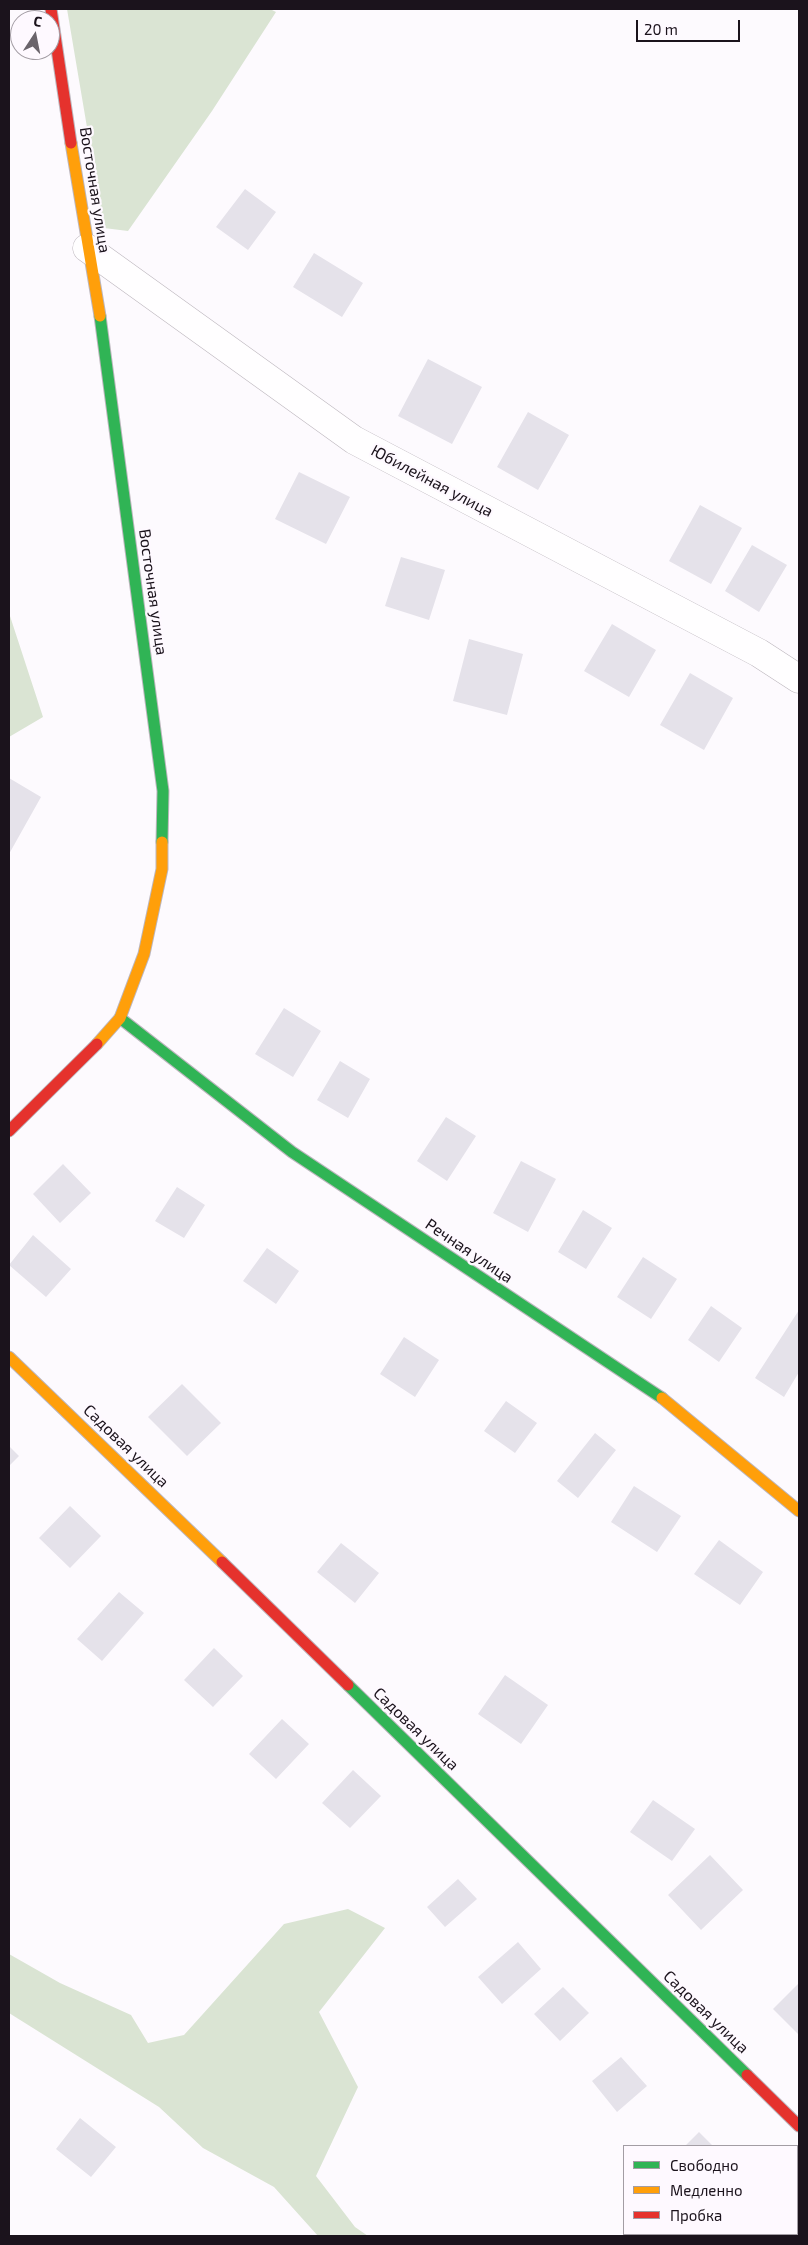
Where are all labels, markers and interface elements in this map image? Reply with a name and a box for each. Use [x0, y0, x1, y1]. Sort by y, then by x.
north arrow [10, 10, 60, 60]
scale bar [638, 10, 742, 42]
text: С [32, 12, 43, 30]
text: 20 m [644, 20, 678, 38]
street label: Восточная улица [76, 126, 114, 254]
street label: Юбилейная улица [368, 441, 496, 521]
street label: Восточная улица [135, 528, 171, 656]
street label: Речная улица [422, 1215, 516, 1287]
street label: Садовая улица [79, 1401, 173, 1491]
street label: Садовая улица [369, 1684, 463, 1774]
street label: Садовая улица [659, 1967, 753, 2057]
legend [623, 2145, 798, 2235]
text: Свободно [670, 2156, 739, 2174]
text: Медленно [670, 2181, 743, 2199]
text: Пробка [670, 2206, 722, 2224]

